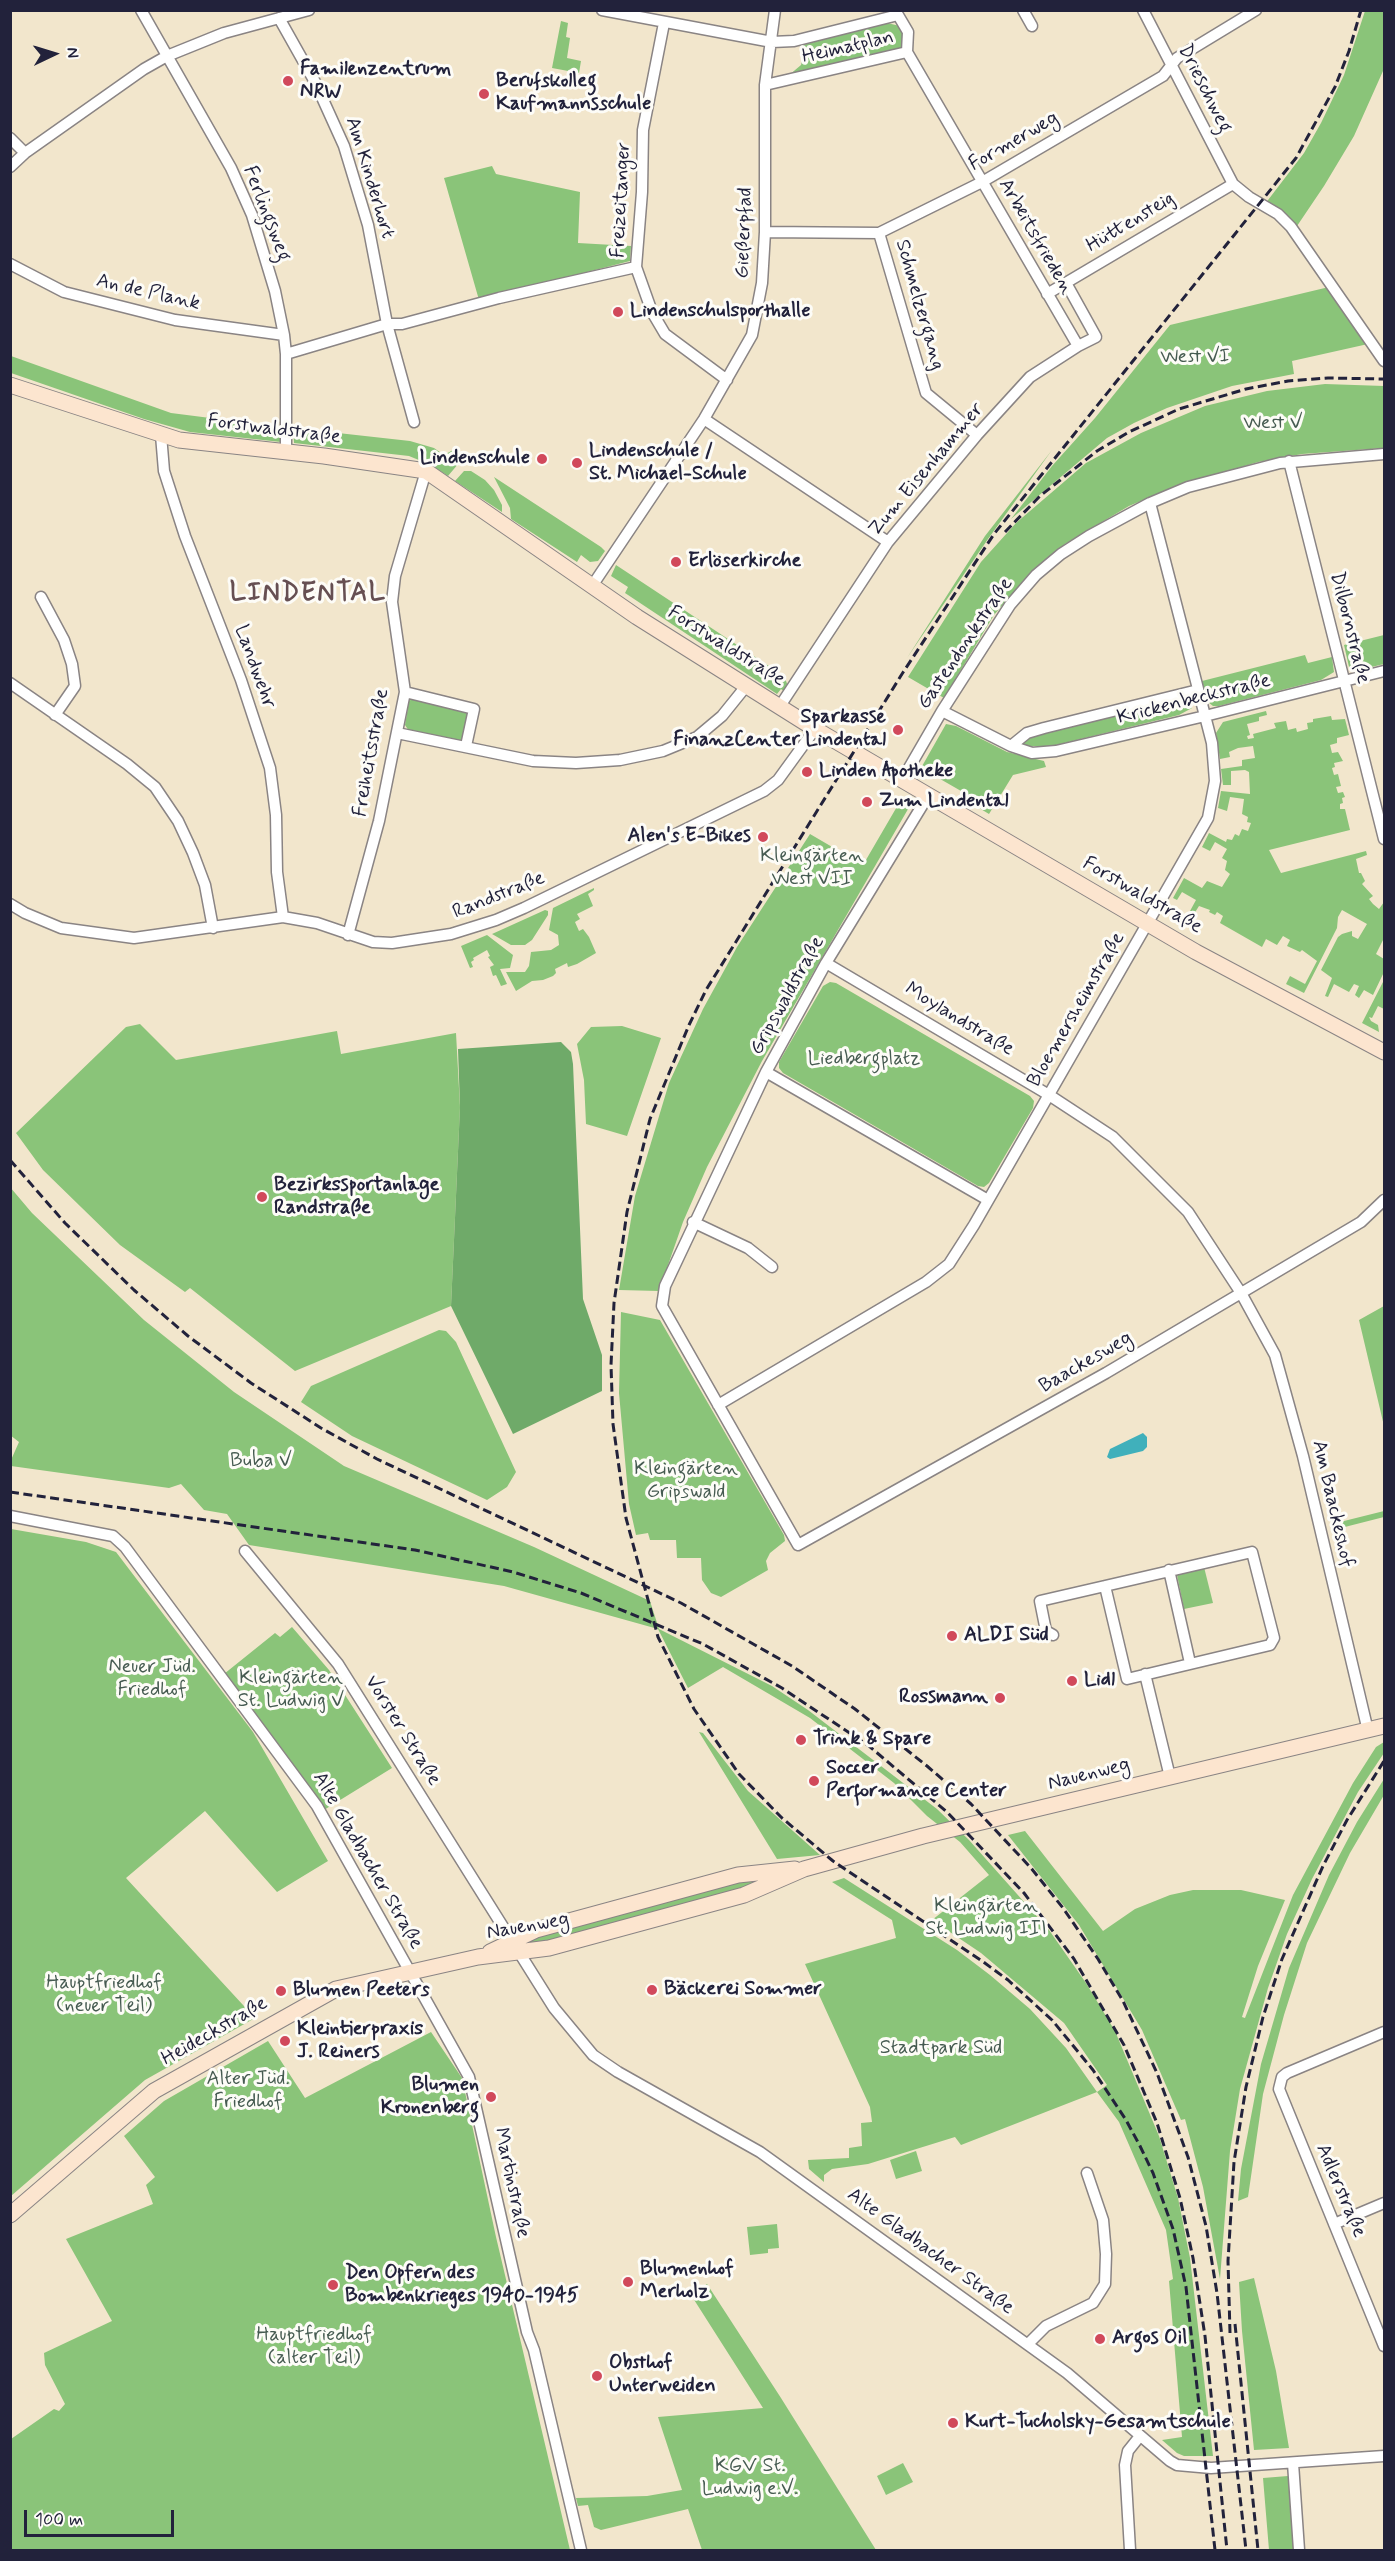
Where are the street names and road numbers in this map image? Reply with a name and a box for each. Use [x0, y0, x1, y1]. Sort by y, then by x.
street label: Heimatplan [800, 26, 896, 70]
street label: Drieschweg [1171, 41, 1237, 137]
street label: Formerweg [965, 107, 1063, 177]
street label: Am Kinderhort [339, 114, 399, 242]
street label: Freizeitanger [607, 141, 637, 259]
street label: Ferlingsweg [237, 163, 295, 265]
street label: Arbeitsfrieden [992, 175, 1078, 299]
street label: Gießerpfad [731, 187, 759, 279]
street label: Hüttensteig [1082, 187, 1180, 259]
street label: Schmelzergang [889, 237, 949, 373]
street label: An de Plank [94, 269, 202, 317]
street label: Zum Eisenhammer [864, 398, 990, 542]
street label: Forstwaldstraße [206, 410, 342, 450]
street label: Dilbornstraße [1323, 570, 1375, 686]
street label: Gastendonkstraße [913, 574, 1019, 714]
street label: Forstwaldstraße [663, 601, 789, 693]
street label: Landwehr [228, 622, 280, 712]
street label: Krickenbeckstraße [1115, 669, 1273, 731]
street label: Freiheitsstraße [349, 687, 395, 819]
street label: Forstwaldstraße [1078, 852, 1206, 940]
street label: Randstraße [450, 867, 548, 925]
street label: Bloemersheimstraße [1023, 928, 1131, 1092]
street label: Gripswaldstraße [746, 932, 830, 1060]
street label: Moylandstraße [900, 978, 1018, 1062]
street label: Baackesweg [1035, 1327, 1137, 1399]
street label: Am Baackeshof [1306, 1438, 1358, 1570]
street label: Vorster Straße [359, 1671, 445, 1791]
street label: Nauenweg [1046, 1753, 1132, 1797]
street label: Alte Gladbacher Straße [306, 1768, 428, 1954]
street label: Nauenweg [485, 1908, 571, 1946]
street label: Heideckstraße [158, 1992, 272, 2072]
street label: Martinstraße [488, 2126, 534, 2240]
street label: Adlerstraße [1310, 2141, 1370, 2241]
street label: Alte Gladbacher Straße [842, 2183, 1018, 2321]

